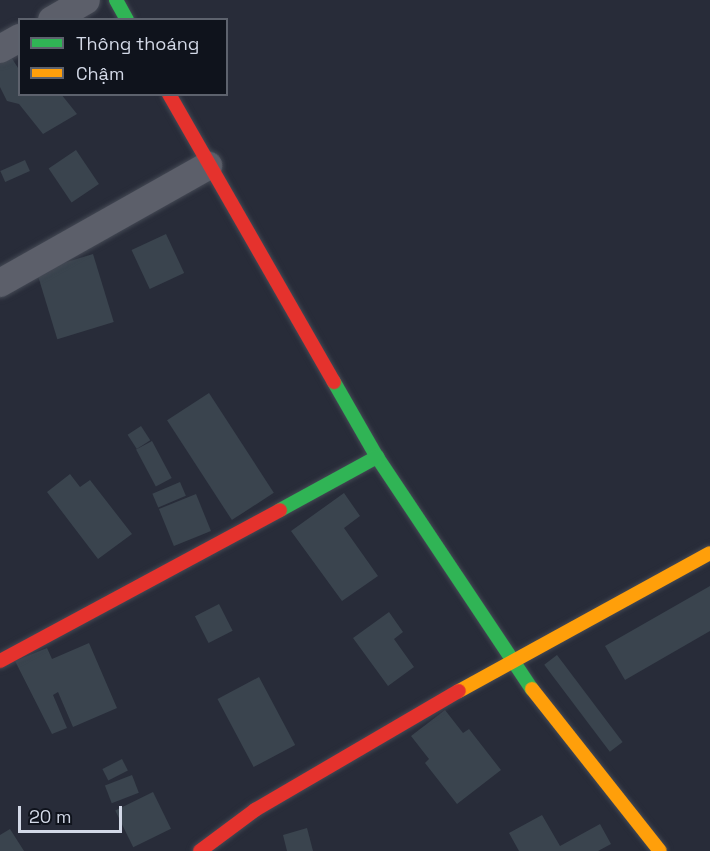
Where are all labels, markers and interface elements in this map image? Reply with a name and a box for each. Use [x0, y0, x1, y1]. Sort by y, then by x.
legend [18, 18, 228, 96]
text: Thông thoáng [76, 32, 199, 55]
text: Chậm [76, 62, 124, 85]
scale bar [21, 794, 124, 832]
text: 20 m [29, 805, 72, 828]

